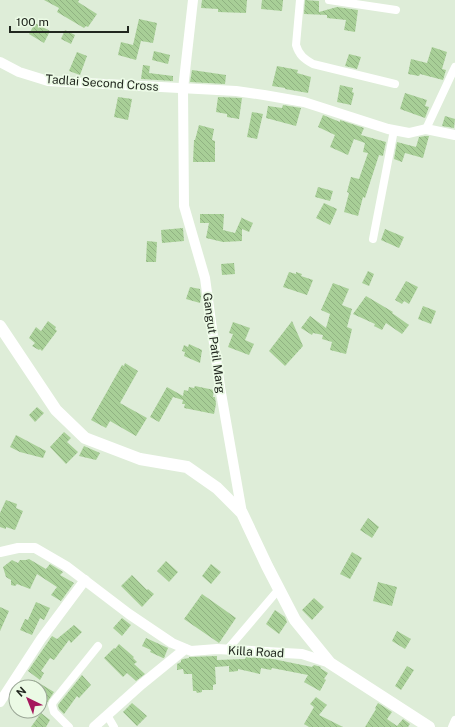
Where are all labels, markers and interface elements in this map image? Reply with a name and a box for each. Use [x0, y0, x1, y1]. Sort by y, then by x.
scale bar [10, 8, 128, 34]
text: 100 m [16, 15, 49, 29]
street label: Tadlai Second Cross [45, 72, 159, 94]
street label: Gangut Patil Marg [200, 292, 228, 394]
street label: Killa Road [228, 644, 284, 660]
north arrow [8, 679, 48, 719]
text: N [14, 684, 28, 699]

